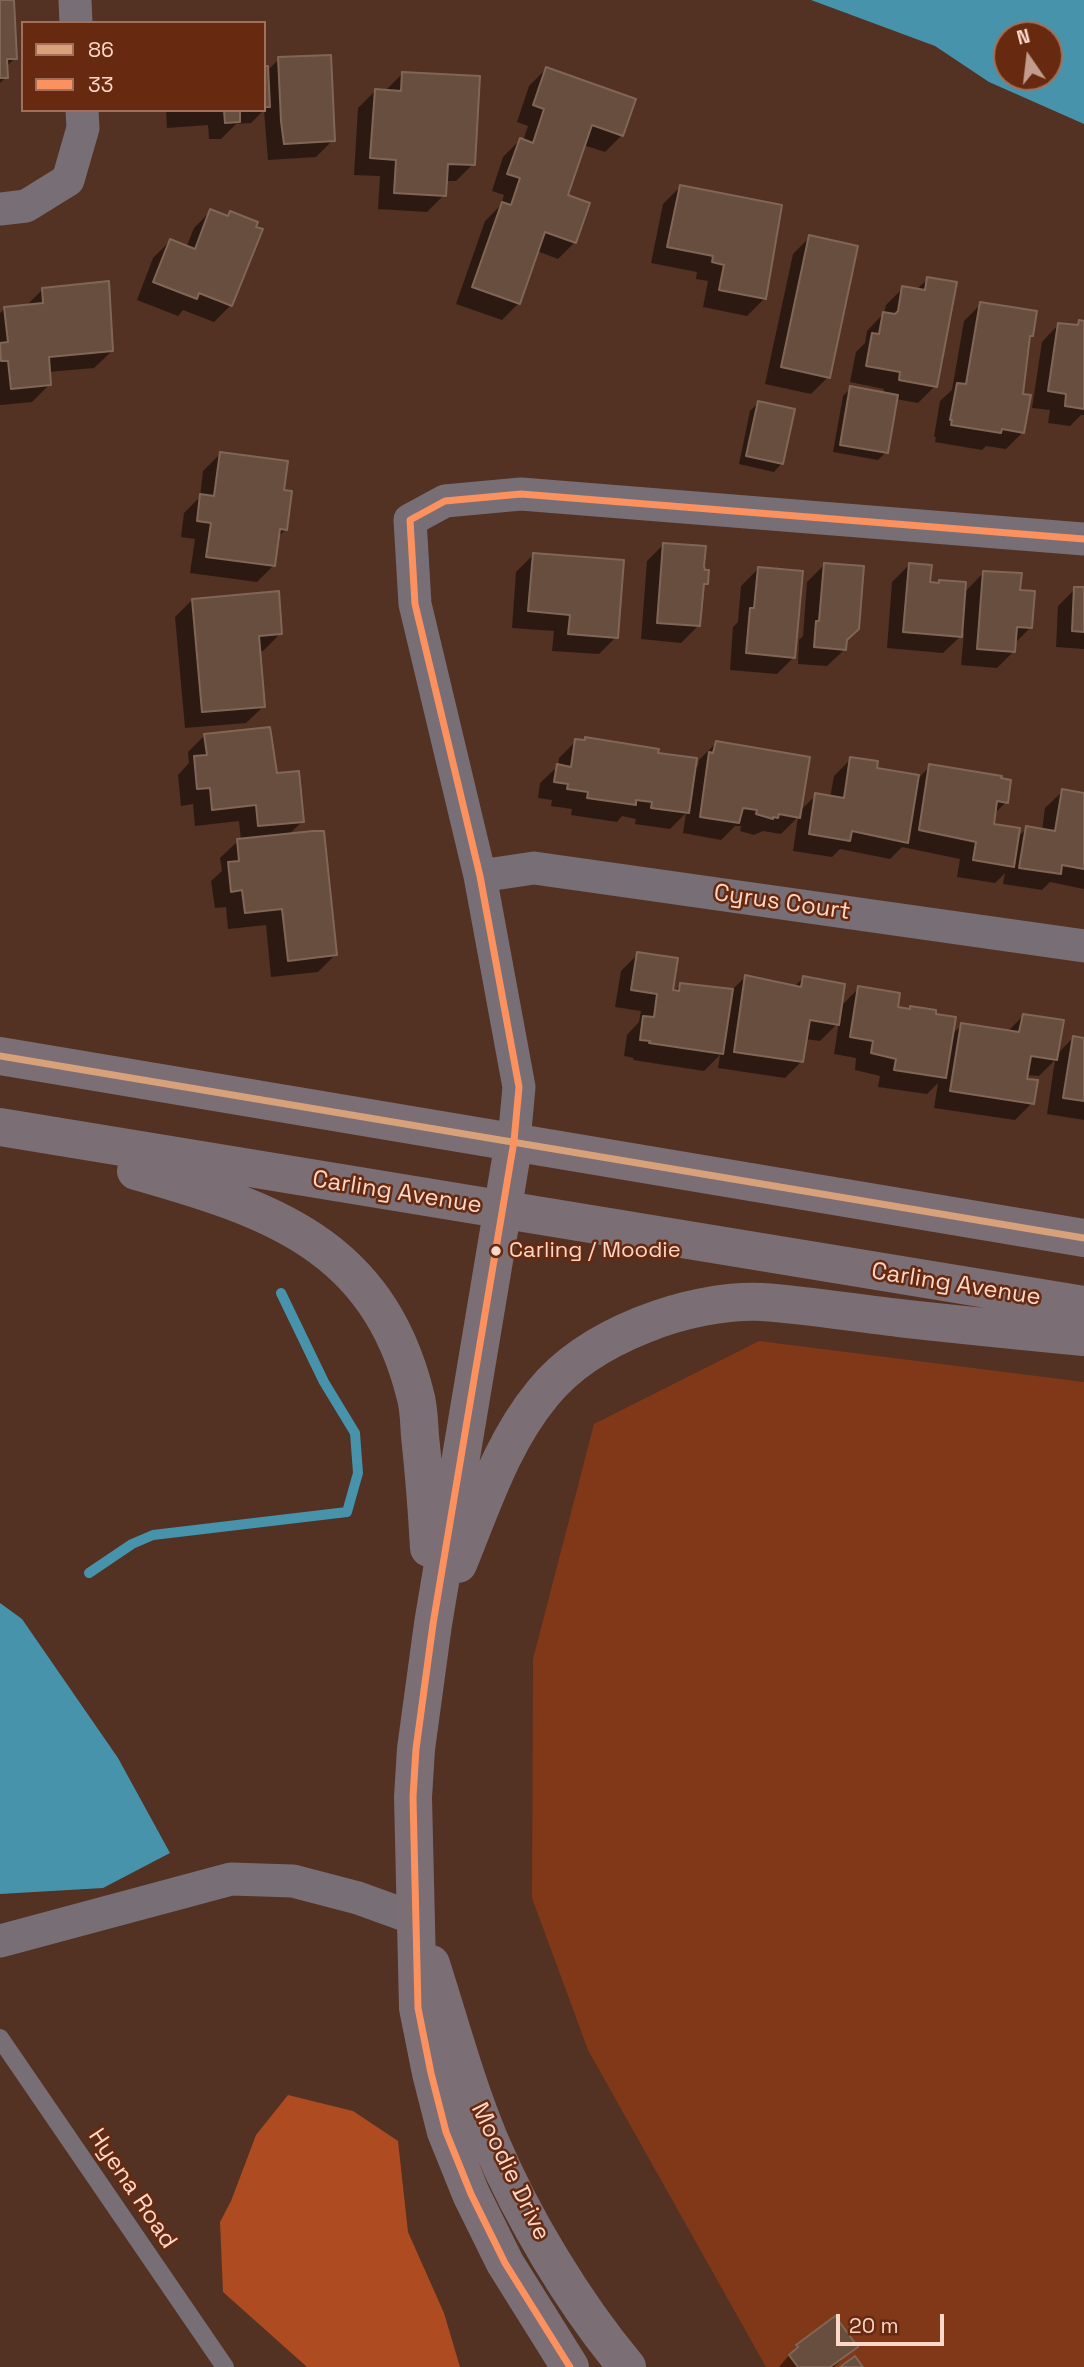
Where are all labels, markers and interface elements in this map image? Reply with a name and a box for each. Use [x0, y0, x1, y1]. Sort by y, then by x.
legend [21, 21, 266, 112]
north arrow [993, 21, 1063, 91]
text: N [1014, 23, 1032, 51]
text: 86 [88, 36, 114, 63]
text: 33 [88, 71, 113, 98]
street label: Cyrus Court [712, 879, 852, 927]
street label: Carling Avenue [310, 1165, 484, 1221]
place label: Carling / Moodie [509, 1238, 681, 1264]
marker: Carling / Moodie [489, 1244, 503, 1258]
street label: Carling Avenue [869, 1257, 1043, 1313]
street label: Moodie Drive [464, 2098, 556, 2246]
street label: Hyena Road [81, 2124, 183, 2254]
scale bar [839, 2300, 948, 2344]
text: 20 m [849, 2312, 899, 2339]

